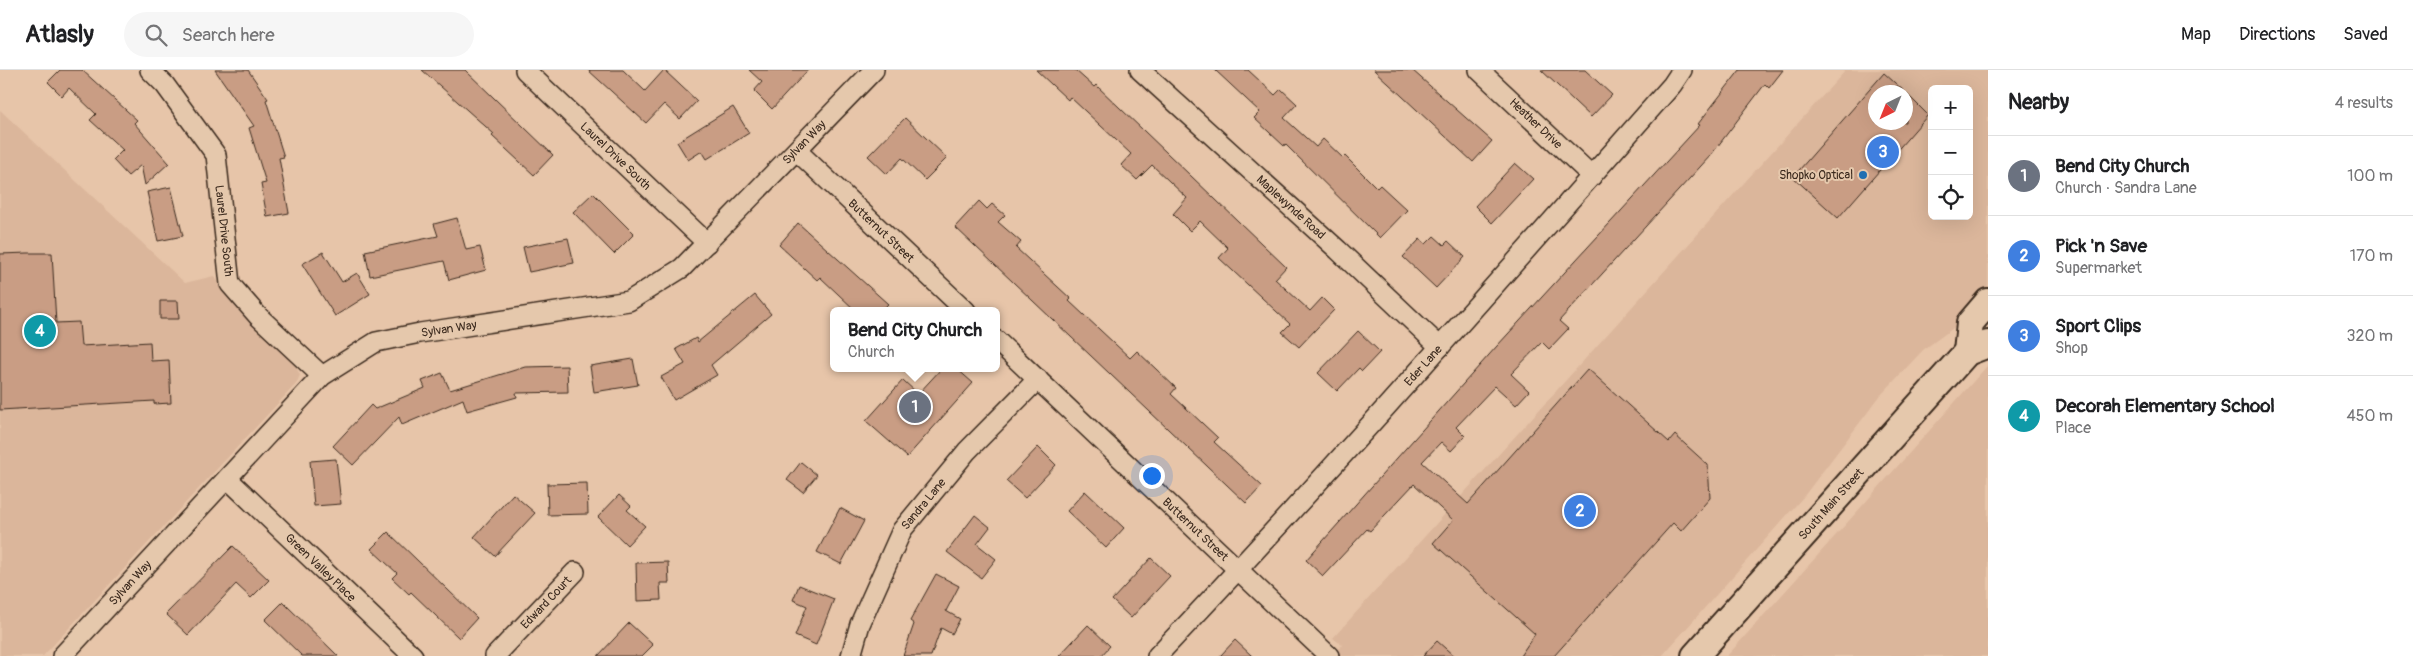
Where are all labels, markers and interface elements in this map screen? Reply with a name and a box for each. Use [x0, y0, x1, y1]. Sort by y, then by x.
search box [124, 12, 474, 57]
text: Atlasly [25, 20, 94, 49]
icon: search [142, 21, 170, 49]
text: Search here [182, 23, 275, 47]
text: Map [2181, 23, 2211, 46]
text: Directions [2239, 23, 2315, 46]
text: Saved [2343, 23, 2388, 46]
north arrow [1868, 85, 1913, 130]
map controls [1928, 85, 1973, 220]
button: + [1928, 85, 1973, 130]
text: Nearby [2008, 89, 2069, 116]
text: 4 results [2335, 93, 2393, 113]
street label: Heather Drive [1506, 95, 1566, 152]
street label: Sylvan Way [779, 117, 829, 167]
street label: Laurel Drive South [577, 119, 654, 193]
button: − [1928, 130, 1973, 175]
pin: 3 [1867, 133, 1899, 171]
text: Bend City Church [2055, 154, 2189, 178]
text: 1 [2021, 166, 2027, 186]
text: 100 m [2347, 166, 2393, 186]
place label: Shopko Optical [1779, 168, 1853, 183]
marker: Shopko Optical [1857, 169, 1869, 181]
street label: Maplewynde Road [1253, 172, 1329, 242]
button: locate [1928, 175, 1973, 220]
text: Church · Sandra Lane [2055, 178, 2197, 198]
street label: Laurel Drive South [212, 184, 237, 278]
street label: Butternut Street [845, 196, 918, 266]
text: Pick 'n Save [2055, 234, 2147, 258]
text: 2 [2020, 246, 2028, 266]
text: 170 m [2350, 246, 2393, 266]
text: Supermarket [2055, 258, 2142, 278]
popup [830, 307, 1000, 372]
pin: 4 [24, 312, 56, 350]
text: Sport Clips [2055, 314, 2141, 338]
street label: Sylvan Way [420, 317, 478, 340]
text: Bend City Church [848, 318, 982, 342]
text: 3 [2020, 326, 2028, 346]
text: 320 m [2347, 326, 2393, 346]
text: Shop [2055, 338, 2088, 358]
text: Church [848, 342, 895, 362]
street label: Eder Lane [1401, 342, 1445, 389]
pin: 1 [899, 388, 931, 426]
text: Decorah Elementary School [2055, 394, 2275, 418]
text: 4 [2019, 406, 2029, 426]
text: 450 m [2346, 406, 2393, 426]
text: Place [2055, 418, 2091, 438]
your location [1139, 463, 1165, 489]
street label: South Main Street [1795, 465, 1867, 543]
street label: Sandra Lane [898, 475, 949, 533]
pin: 2 [1564, 492, 1596, 530]
street label: Butternut Street [1159, 494, 1232, 564]
street label: Green Valley Place [282, 530, 359, 605]
street label: Sylvan Way [105, 557, 155, 608]
street label: Edward Court [517, 573, 575, 632]

